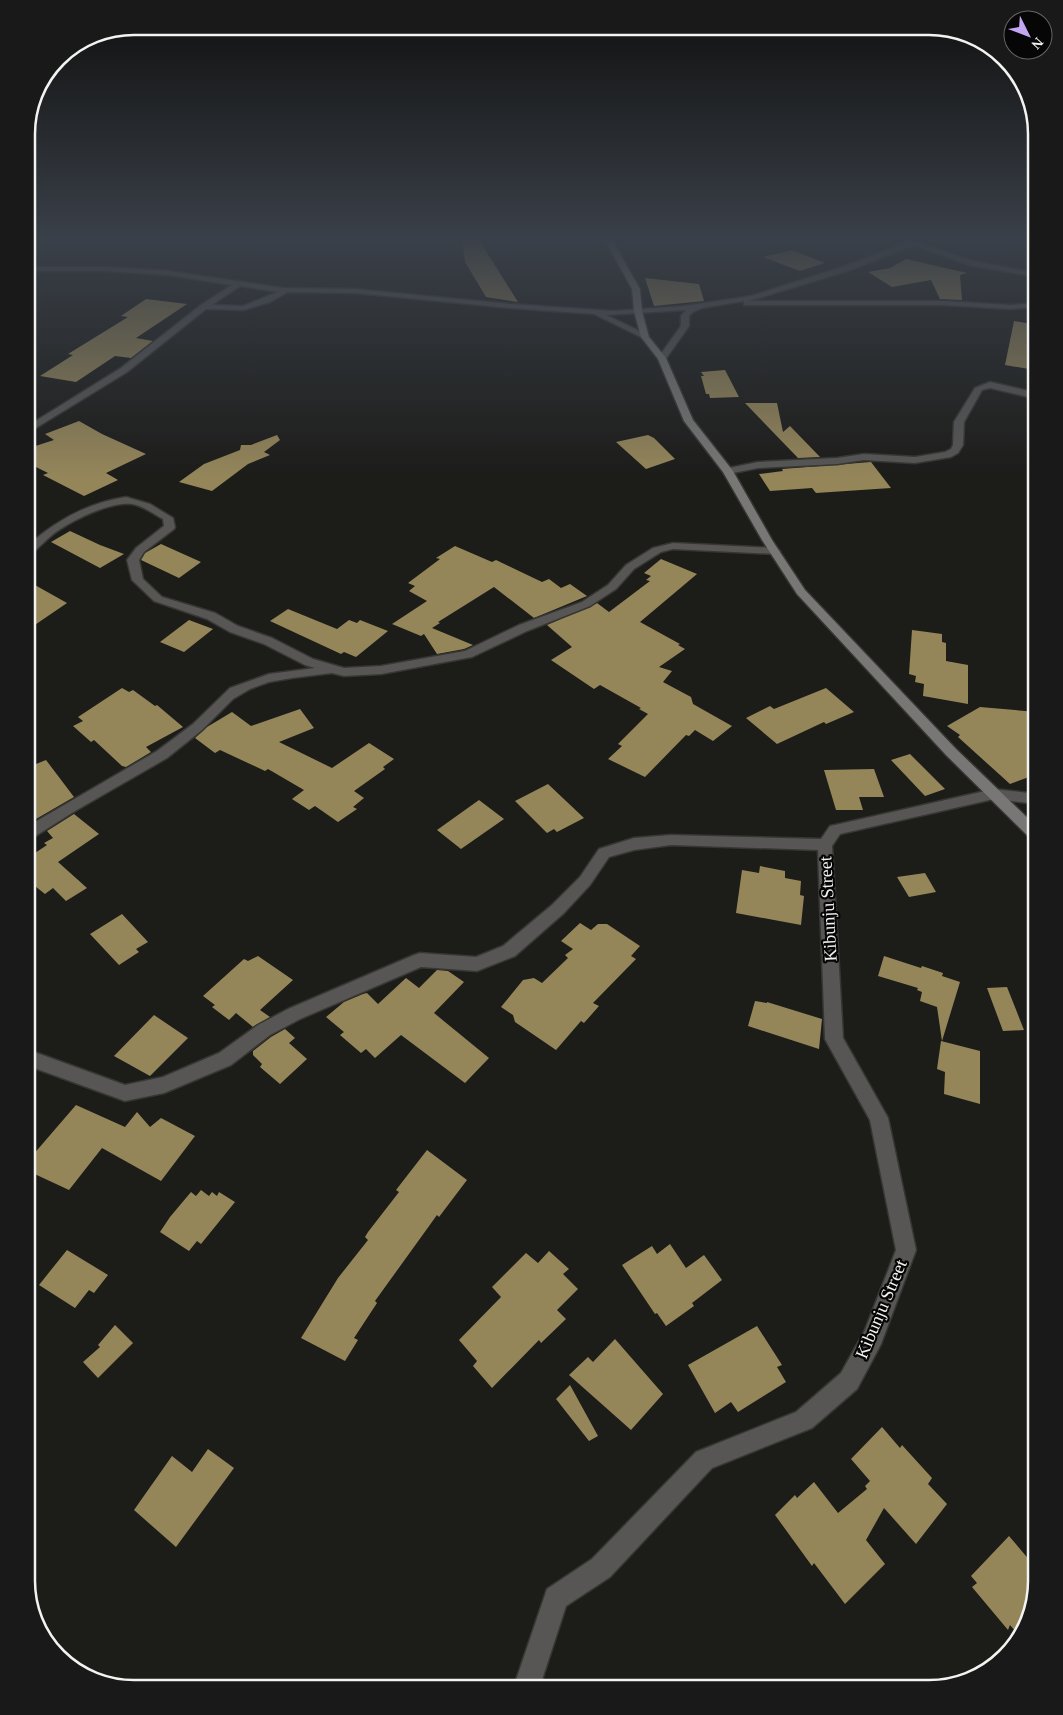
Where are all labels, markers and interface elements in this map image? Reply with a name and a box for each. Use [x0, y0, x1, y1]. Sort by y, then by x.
north arrow [1003, 10, 1053, 60]
text: N [1028, 35, 1046, 52]
street label: Kibunju Street [815, 856, 841, 962]
street label: Kibunju Street [851, 1257, 911, 1361]

